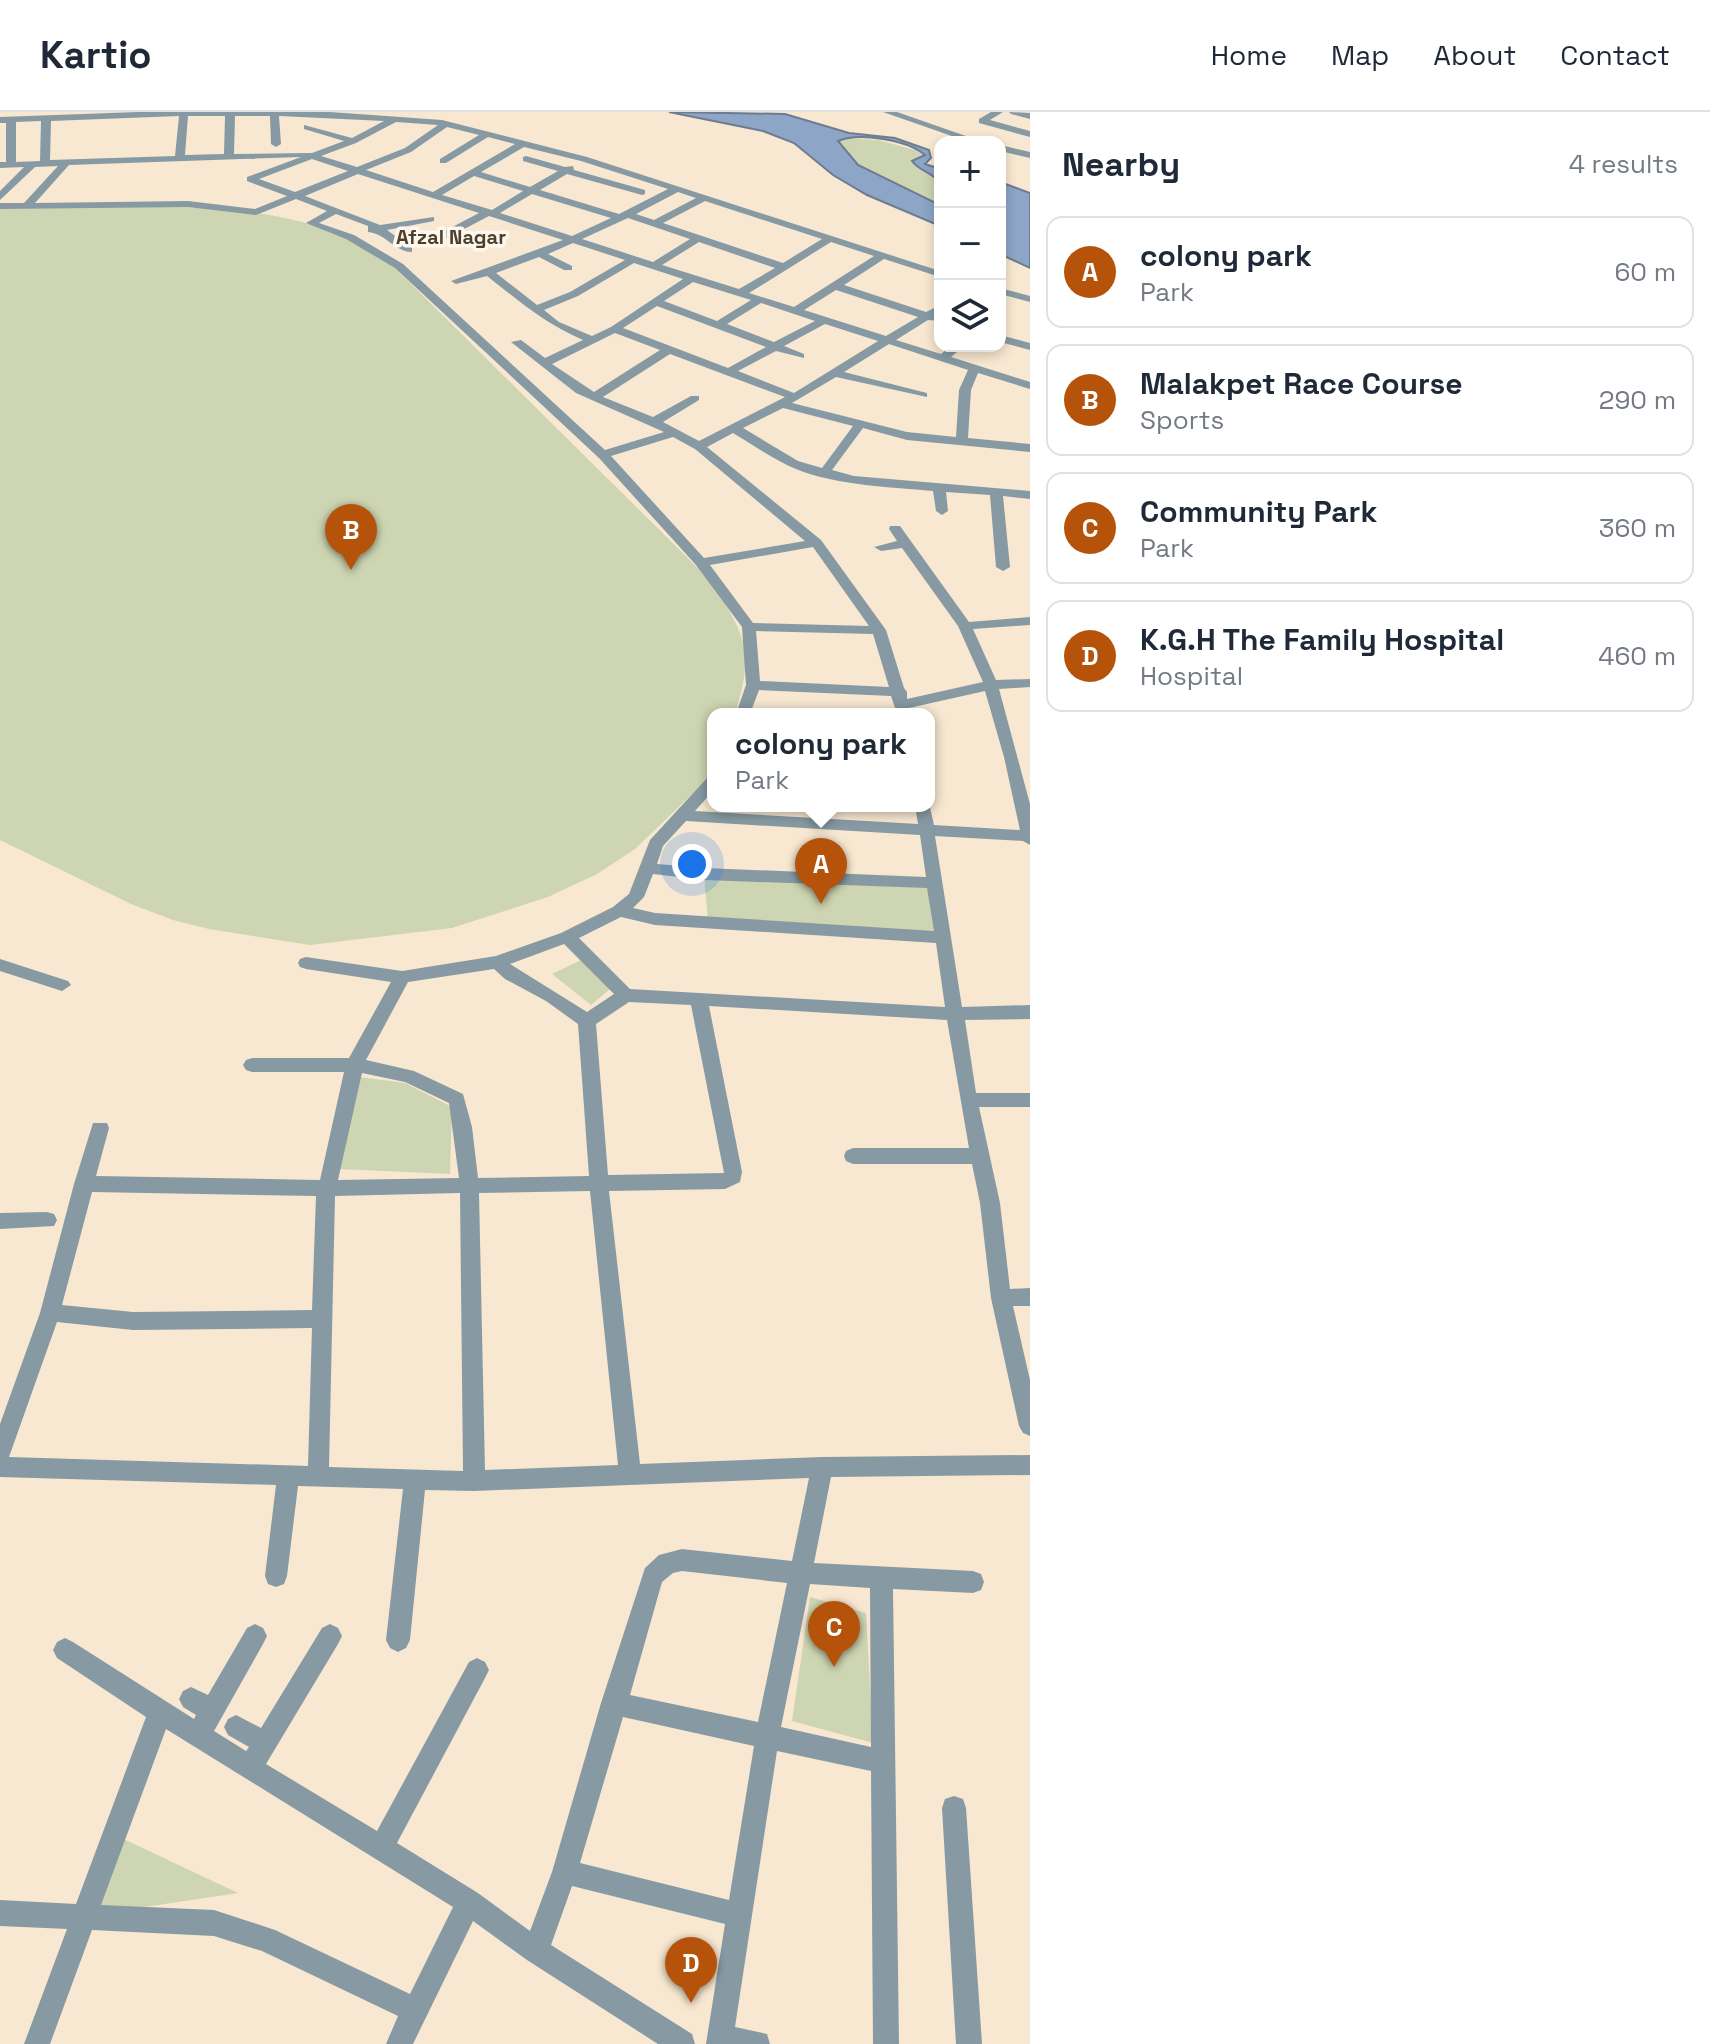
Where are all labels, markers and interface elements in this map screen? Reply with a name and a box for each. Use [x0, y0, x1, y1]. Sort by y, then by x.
text: Kartio [40, 31, 152, 79]
text: Home [1211, 37, 1287, 73]
text: Map [1331, 37, 1389, 73]
text: About [1433, 37, 1516, 73]
text: Contact [1560, 37, 1670, 73]
map controls [934, 136, 1006, 352]
button: + [934, 136, 1006, 208]
text: Nearby [1062, 143, 1180, 186]
text: 4 results [1569, 147, 1678, 181]
button: − [934, 208, 1006, 280]
district label: Afzal Nagar [396, 224, 506, 250]
text: colony park [1140, 236, 1312, 275]
text: A [1082, 255, 1098, 289]
text: 60 m [1614, 255, 1676, 289]
text: Park [1140, 275, 1194, 309]
button: layers [934, 280, 1006, 352]
text: Malakpet Race Course [1140, 364, 1463, 403]
text: B [1081, 383, 1099, 417]
text: 290 m [1599, 383, 1676, 417]
text: Sports [1140, 403, 1224, 437]
text: Community Park [1140, 492, 1377, 531]
pin: B [325, 504, 377, 570]
text: C [1082, 511, 1098, 545]
text: 360 m [1599, 511, 1676, 545]
text: Park [1140, 531, 1194, 565]
text: K.G.H The Family Hospital [1140, 620, 1504, 659]
text: D [1081, 639, 1099, 673]
text: 460 m [1598, 639, 1676, 673]
text: Hospital [1140, 659, 1243, 693]
popup [707, 708, 935, 812]
text: colony park [735, 724, 907, 763]
text: Park [735, 763, 789, 797]
pin: A [795, 838, 847, 904]
your location [672, 844, 712, 884]
pin: C [808, 1601, 860, 1667]
pin: D [665, 1937, 717, 2003]

